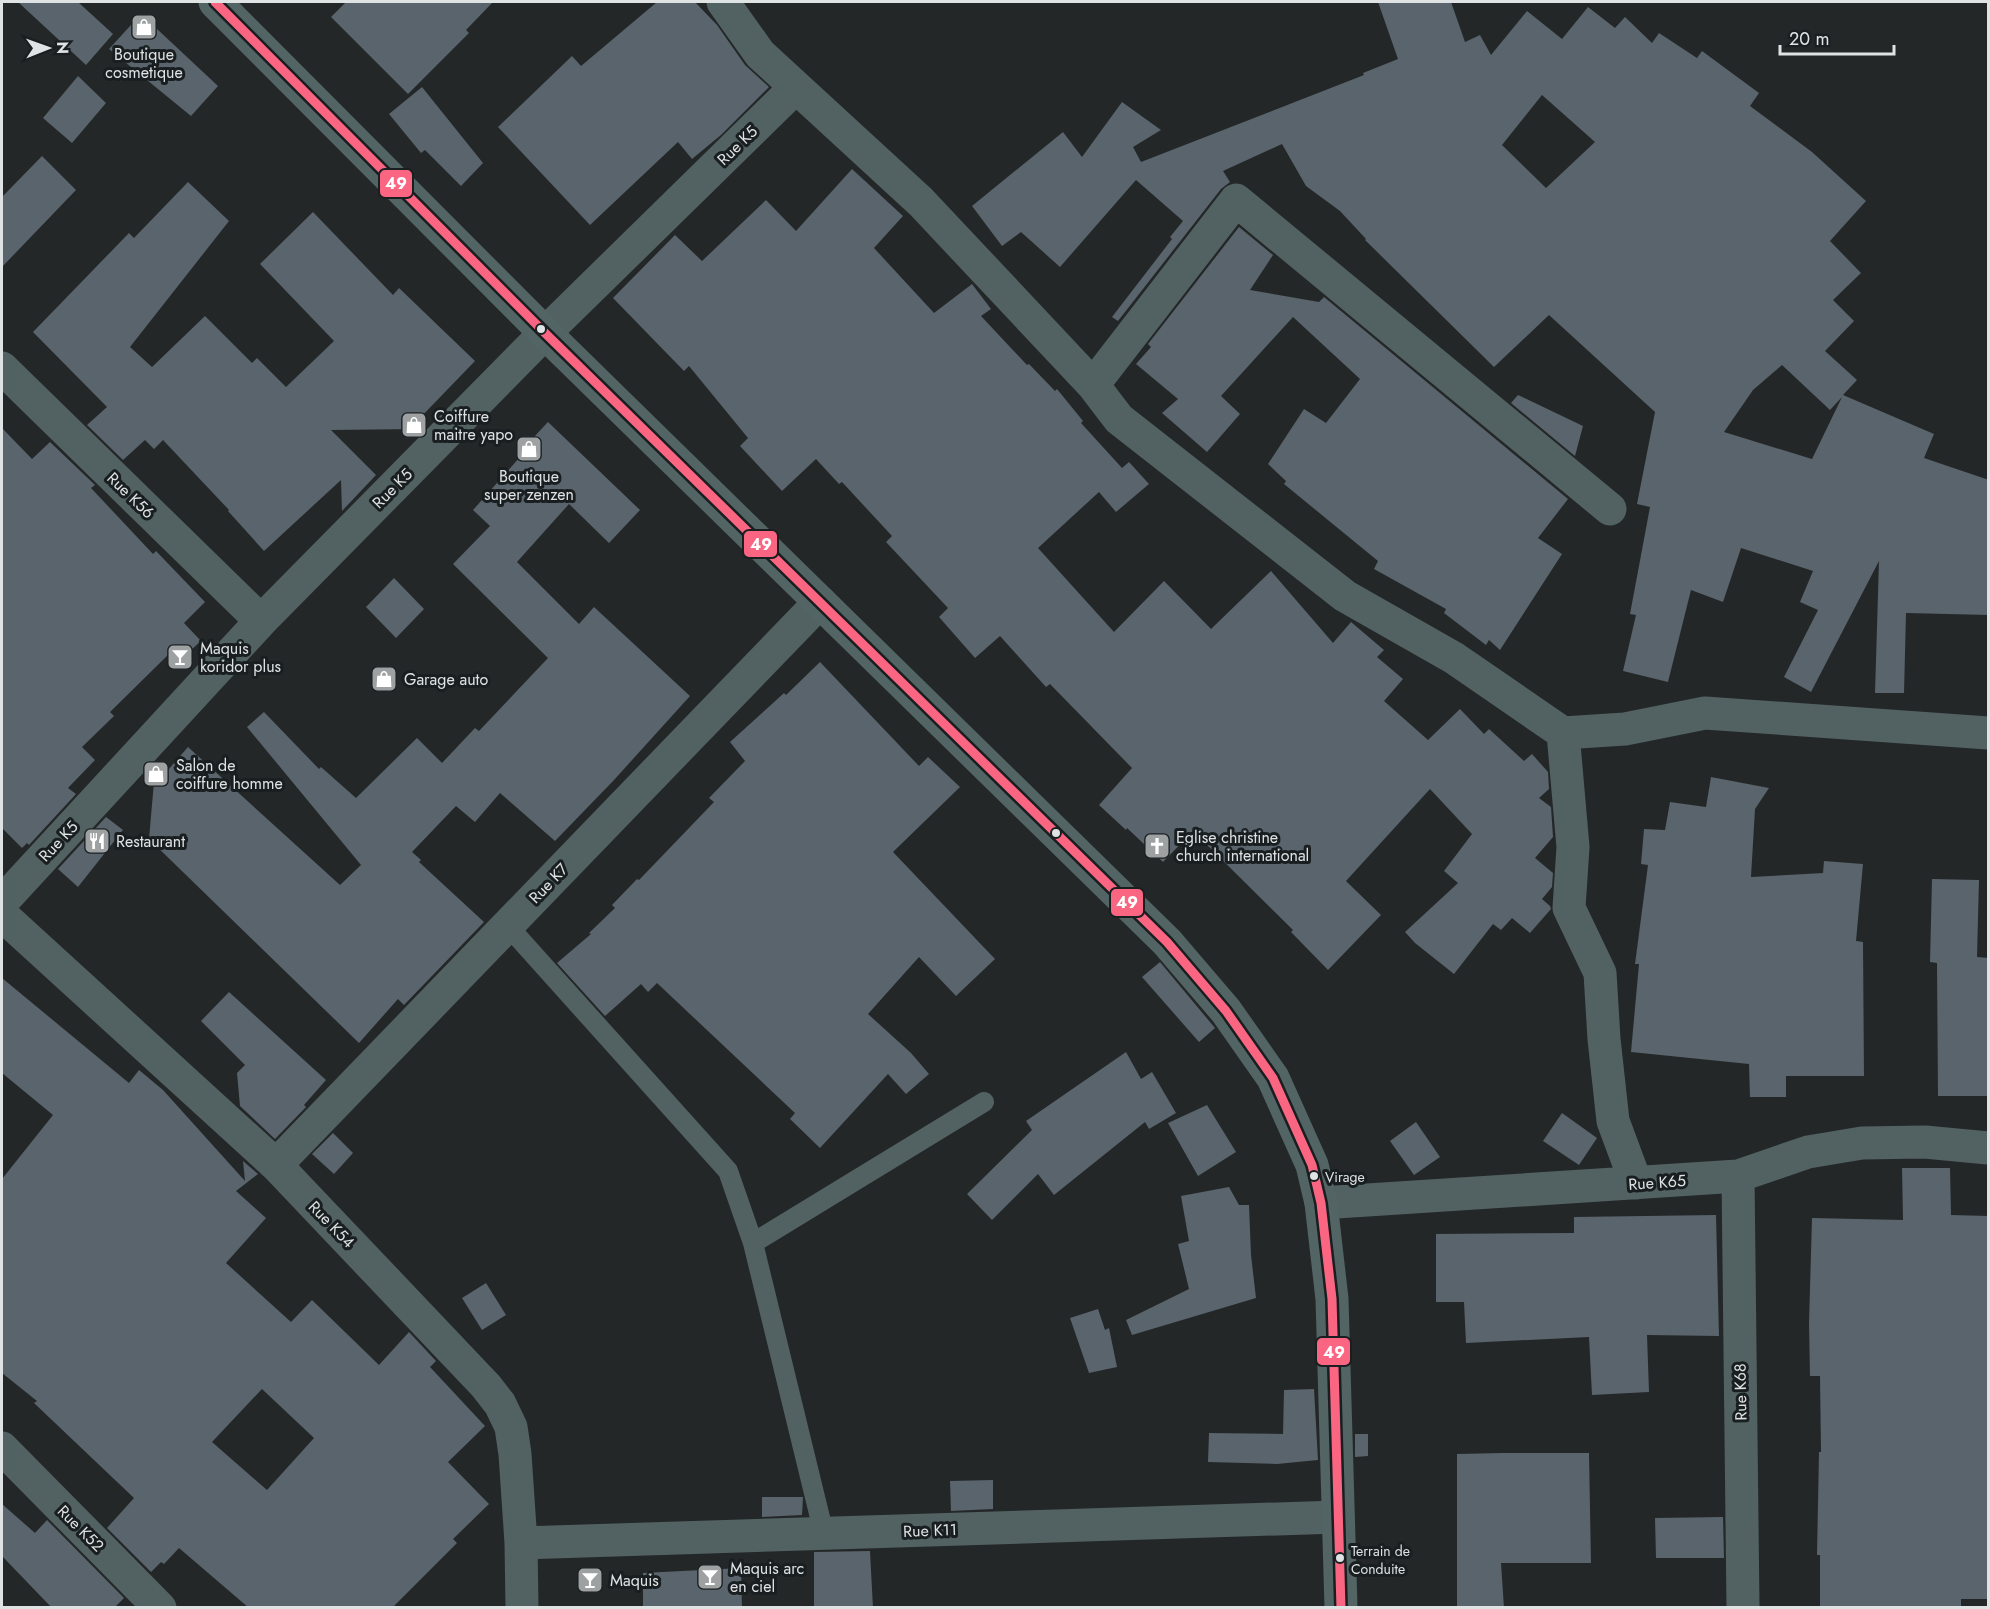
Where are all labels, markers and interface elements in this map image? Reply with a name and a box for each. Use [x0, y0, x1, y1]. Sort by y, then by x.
shop icon: Boutique cosmetique [129, 12, 159, 42]
north arrow [18, 18, 78, 78]
scale bar [1780, 18, 1894, 56]
text: 20 m [1789, 26, 1829, 52]
text: N [51, 41, 74, 54]
place label: Boutique cosmetique [105, 43, 183, 84]
street label: Rue K5 [712, 120, 763, 170]
line badge: 49 [379, 169, 413, 198]
text: 49 [385, 172, 407, 195]
unlabelled marker [535, 323, 547, 335]
place label: Coiffure maitre yapo [434, 405, 513, 446]
shop icon: Coiffure maitre yapo [399, 410, 429, 440]
shop icon: Boutique super zenzen [514, 434, 544, 464]
street label: Rue K5 [367, 463, 418, 514]
place label: Boutique super zenzen [484, 465, 574, 506]
street label: Rue K56 [102, 467, 159, 524]
line badge: 49 [743, 530, 778, 558]
text: 49 [750, 533, 772, 556]
place label: Maquis koridor plus [200, 637, 281, 678]
bar icon: Maquis koridor plus [165, 642, 195, 672]
shop icon: Garage auto [369, 664, 399, 694]
place label: Garage auto [404, 668, 488, 691]
place label: Salon de coiffure homme [176, 754, 283, 795]
shop icon: Salon de coiffure homme [141, 759, 171, 789]
street label: Rue K5 [33, 816, 83, 867]
restaurant icon: Restaurant [82, 826, 112, 856]
place label: Eglise christine church international [1176, 826, 1309, 867]
unlabelled marker [1050, 827, 1062, 839]
place label: Restaurant [116, 830, 185, 853]
church icon: Eglise christine church international [1142, 831, 1172, 861]
street label: Rue K7 [523, 858, 574, 909]
line badge: 49 [1110, 888, 1144, 917]
text: 49 [1116, 891, 1138, 914]
place label: Virage [1325, 1167, 1365, 1187]
street label: Rue K65 [1627, 1169, 1687, 1196]
marker: Virage [1308, 1170, 1320, 1182]
street label: Rue K54 [303, 1196, 360, 1253]
line badge: 49 [1316, 1337, 1351, 1366]
text: 49 [1323, 1341, 1345, 1364]
street label: Rue K68 [1729, 1363, 1752, 1421]
street label: Rue K52 [52, 1500, 109, 1557]
street label: Rue K11 [903, 1518, 957, 1543]
place label: Terrain de Conduite [1351, 1541, 1410, 1579]
marker: Terrain de Conduite [1334, 1552, 1346, 1564]
place label: Maquis arc en ciel [730, 1557, 804, 1598]
bar icon: Maquis arc en ciel [695, 1562, 725, 1592]
bar icon: Maquis [575, 1565, 605, 1595]
place label: Maquis [610, 1569, 659, 1592]

